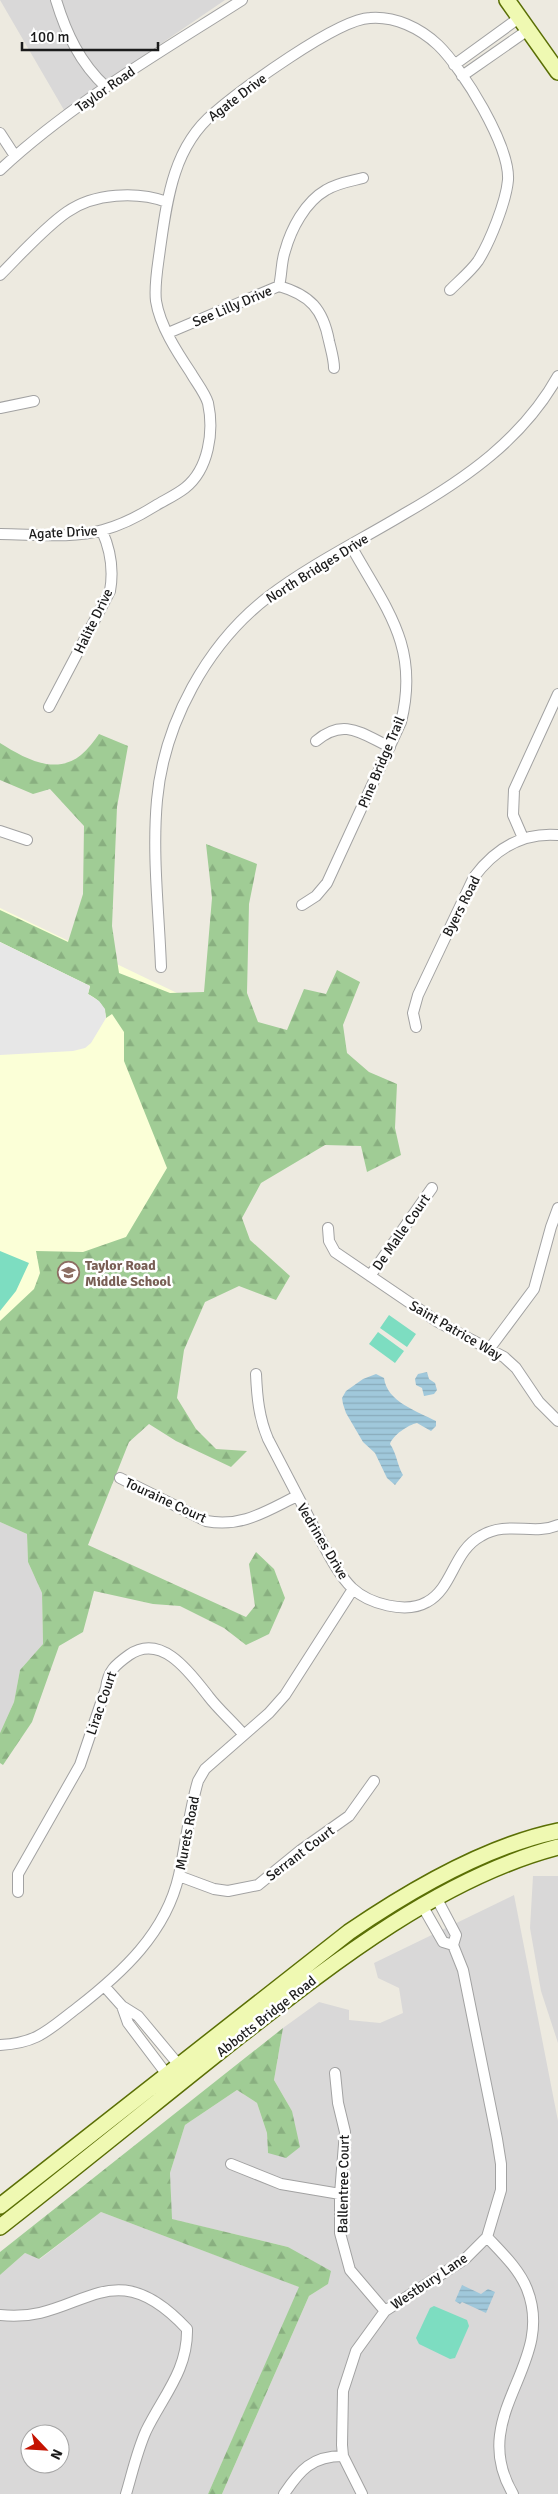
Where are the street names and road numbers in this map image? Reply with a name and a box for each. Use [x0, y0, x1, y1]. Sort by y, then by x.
street label: Taylor Road [72, 63, 138, 116]
street label: Agate Drive [205, 70, 270, 125]
street label: See Lilly Drive [190, 282, 274, 331]
street label: Agate Drive [28, 522, 98, 543]
street label: North Bridges Drive [263, 530, 372, 607]
street label: Halite Drive [70, 586, 117, 657]
street label: Pine Bridge Trail [354, 714, 408, 811]
street label: Byers Road [439, 873, 484, 939]
street label: De Malle Court [369, 1191, 434, 1274]
street label: Saint Patrice Way [406, 1297, 506, 1364]
street label: Touraine Court [122, 1474, 209, 1527]
street label: Vedrines Drive [293, 1500, 352, 1583]
street label: Lirac Court [83, 1669, 120, 1737]
street label: Murets Road [172, 1795, 203, 1871]
street label: Serrant Court [263, 1822, 338, 1885]
street label: Abbotts Bridge Road [213, 1972, 320, 2061]
street label: Ballentree Court [334, 2134, 353, 2233]
street label: Westbury Lane [388, 2250, 471, 2313]

